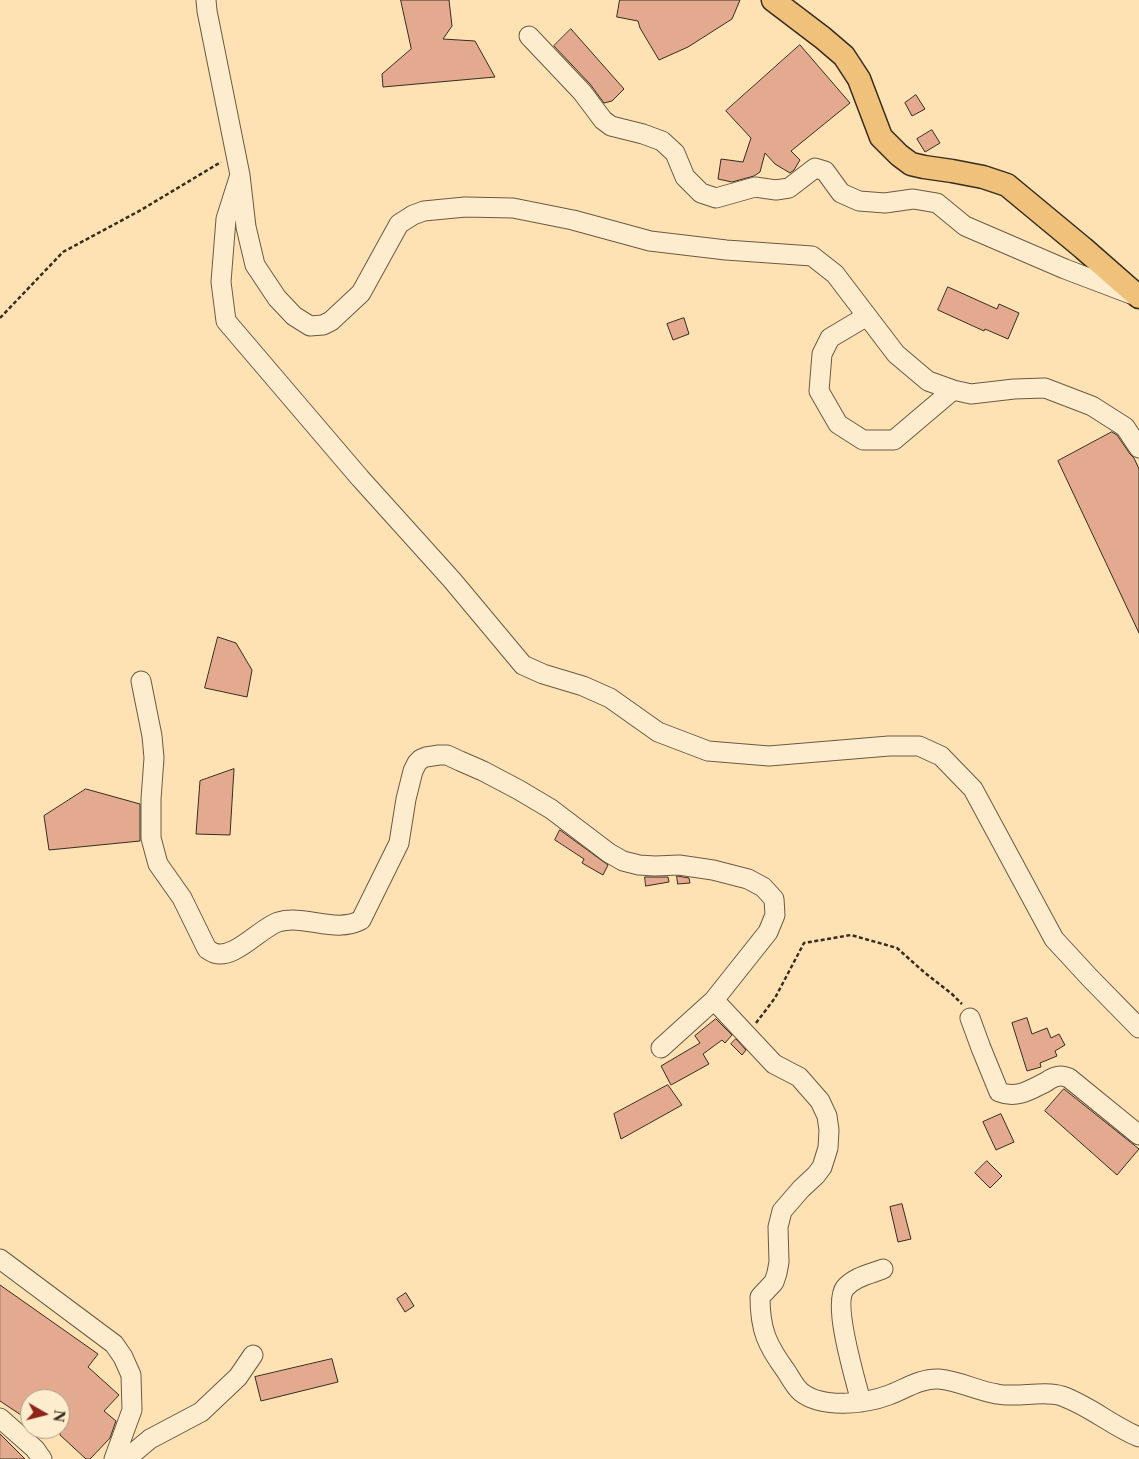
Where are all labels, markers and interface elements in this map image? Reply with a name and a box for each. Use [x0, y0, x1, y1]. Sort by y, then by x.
north arrow [20, 1389, 70, 1439]
text: N [49, 1409, 69, 1423]

